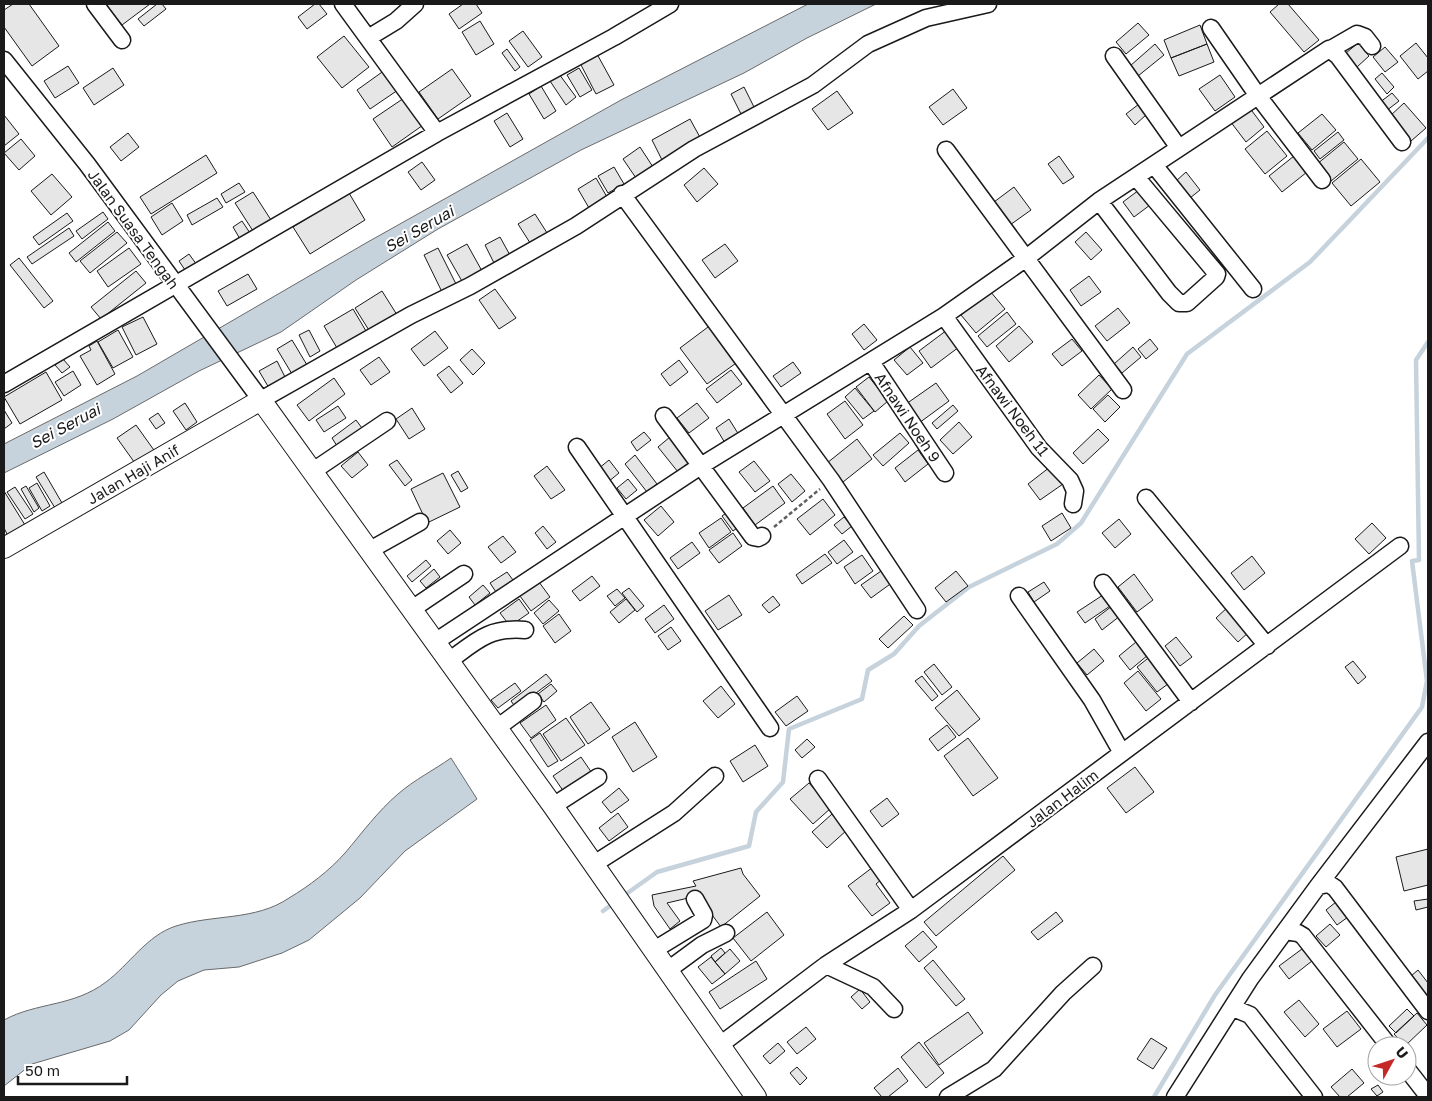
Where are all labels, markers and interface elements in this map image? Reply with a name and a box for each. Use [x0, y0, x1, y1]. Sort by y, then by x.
street label: Jalan Suasa Tengah [85, 166, 183, 292]
water label: Sei Seruai [381, 200, 459, 257]
street label: Afnawi Noeh 11 [973, 361, 1053, 459]
street label: Afnawi Noeh 9 [871, 369, 945, 465]
water label: Sei Seruai [26, 398, 105, 453]
street label: Jalan Haji Anif [84, 440, 183, 508]
street label: Jalan Halim [1023, 765, 1101, 831]
north arrow [1367, 1036, 1417, 1086]
text: U [1393, 1043, 1412, 1062]
scale bar [18, 1054, 126, 1086]
text: 50 m [25, 1061, 60, 1079]

